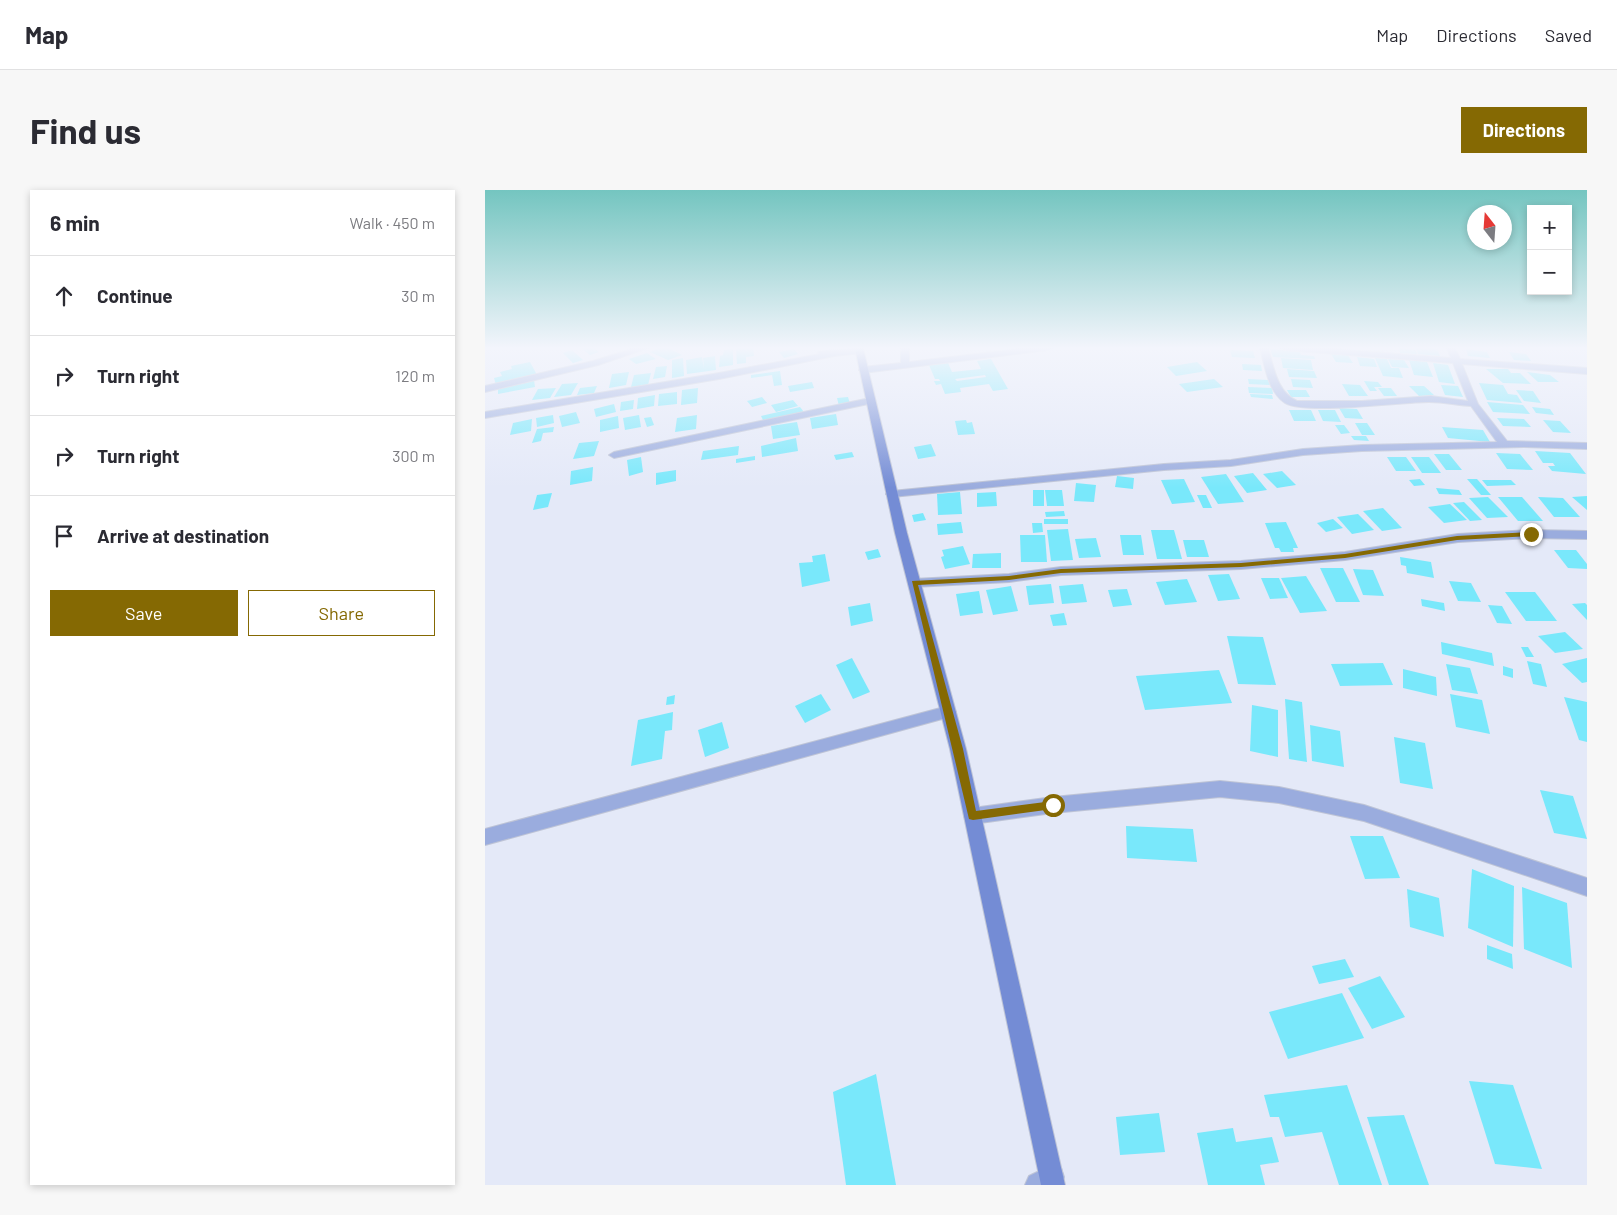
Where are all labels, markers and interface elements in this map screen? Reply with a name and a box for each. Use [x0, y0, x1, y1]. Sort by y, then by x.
text: Map [25, 20, 68, 49]
text: Map [1376, 24, 1408, 46]
text: Directions [1436, 24, 1517, 46]
text: Saved [1545, 24, 1592, 46]
button: Directions [1461, 107, 1587, 153]
text: Find us [30, 109, 141, 151]
north arrow [1467, 205, 1512, 250]
map controls [1527, 205, 1572, 295]
button: + [1527, 205, 1572, 250]
text: 6 min [50, 210, 100, 235]
text: Walk · 450 m [350, 213, 435, 232]
button: − [1527, 250, 1572, 295]
icon: ahead [50, 282, 78, 310]
text: Continue [97, 284, 173, 307]
text: 30 m [401, 286, 435, 305]
icon: right [50, 362, 78, 390]
text: Turn right [97, 364, 179, 387]
text: 120 m [395, 366, 435, 385]
icon: right [50, 442, 78, 470]
text: Turn right [97, 444, 179, 467]
text: 300 m [392, 446, 435, 465]
icon: arrive [50, 522, 78, 550]
route end [1520, 523, 1543, 546]
text: Arrive at destination [97, 524, 269, 547]
button: Save [50, 590, 238, 636]
button: Share [248, 590, 435, 636]
route start [1042, 794, 1065, 817]

